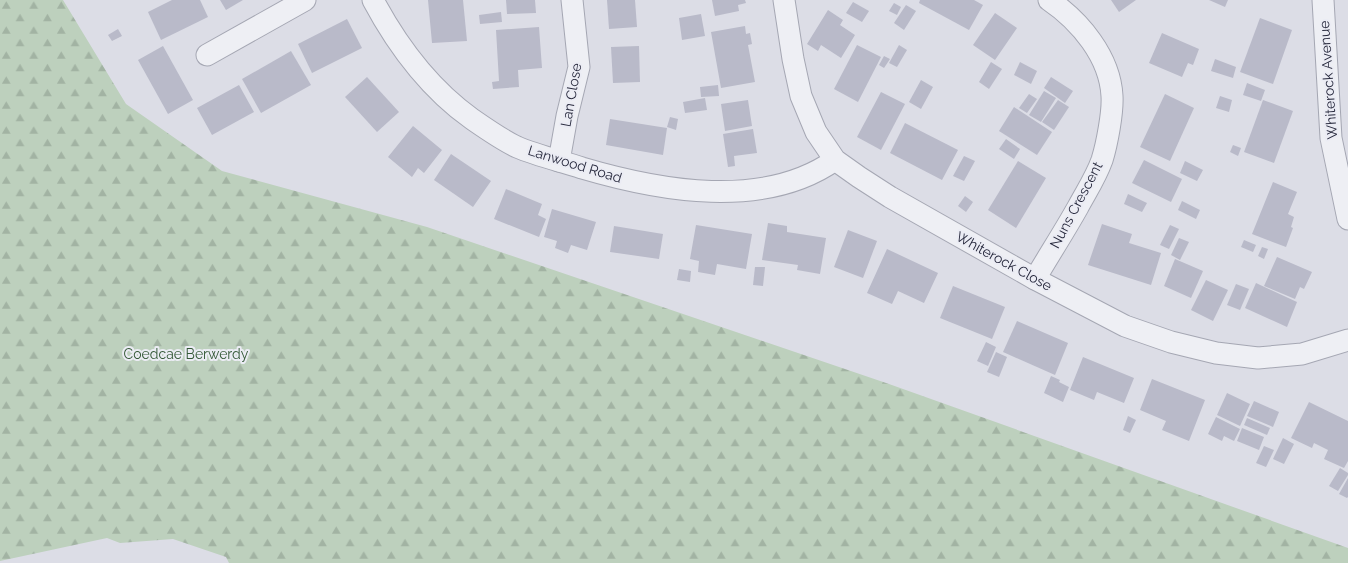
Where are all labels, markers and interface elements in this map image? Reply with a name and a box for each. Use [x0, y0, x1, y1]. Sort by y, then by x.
street label: Whiterock Avenue [1316, 20, 1340, 140]
street label: Lan Close [558, 62, 584, 128]
street label: Lanwood Road [526, 142, 624, 186]
street label: Nuns Crescent [1047, 159, 1106, 251]
street label: Whiterock Close [953, 228, 1055, 294]
park label: Coedcae Berwerdy [124, 346, 249, 362]

